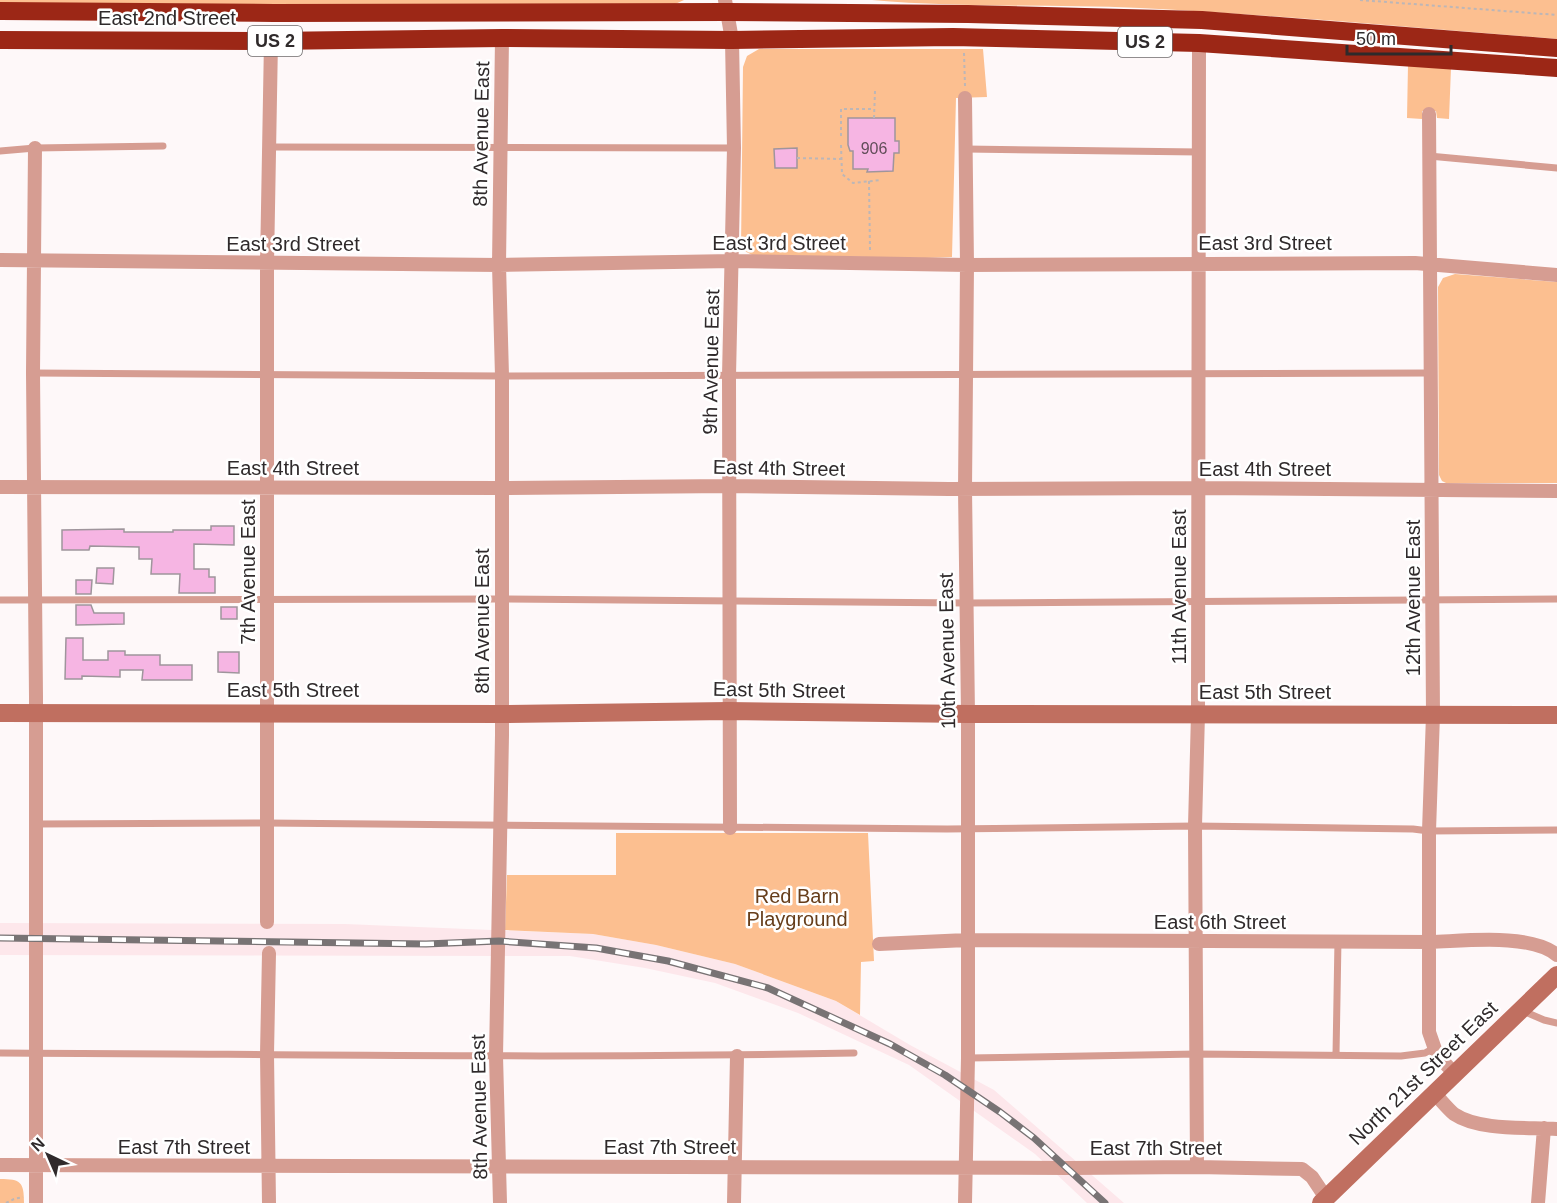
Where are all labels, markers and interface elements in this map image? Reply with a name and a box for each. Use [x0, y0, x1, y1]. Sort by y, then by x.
street label: East 2nd Street [98, 7, 236, 29]
scale bar [1347, 18, 1450, 56]
road number: US 2 [248, 26, 302, 56]
road number: US 2 [1118, 27, 1172, 57]
text: 50 m [1356, 29, 1396, 49]
street label: 8th Avenue East [469, 61, 493, 207]
house number: 906 [861, 140, 887, 157]
street label: East 3rd Street [712, 232, 846, 254]
street label: East 3rd Street [1198, 232, 1332, 254]
street label: East 3rd Street [226, 233, 360, 255]
street label: 9th Avenue East [699, 289, 723, 435]
street label: East 4th Street [713, 456, 846, 480]
street label: East 4th Street [227, 457, 360, 479]
street label: East 4th Street [1199, 458, 1332, 480]
street label: 7th Avenue East [237, 499, 259, 645]
street label: 11th Avenue East [1168, 509, 1190, 664]
street label: 12th Avenue East [1402, 519, 1424, 676]
street label: 8th Avenue East [471, 548, 493, 694]
street label: 10th Avenue East [935, 572, 959, 729]
street label: East 5th Street [713, 678, 846, 702]
street label: East 5th Street [227, 679, 360, 701]
street label: East 5th Street [1199, 681, 1332, 703]
park label: Red Barn Playground [746, 885, 848, 930]
street label: East 6th Street [1154, 911, 1287, 933]
street label: North 21st Street East [1345, 996, 1502, 1149]
street label: 8th Avenue East [467, 1034, 491, 1180]
north arrow [18, 1125, 78, 1185]
text: N [28, 1134, 48, 1155]
street label: East 7th Street [118, 1136, 251, 1158]
street label: East 7th Street [604, 1136, 737, 1158]
street label: East 7th Street [1090, 1137, 1223, 1159]

